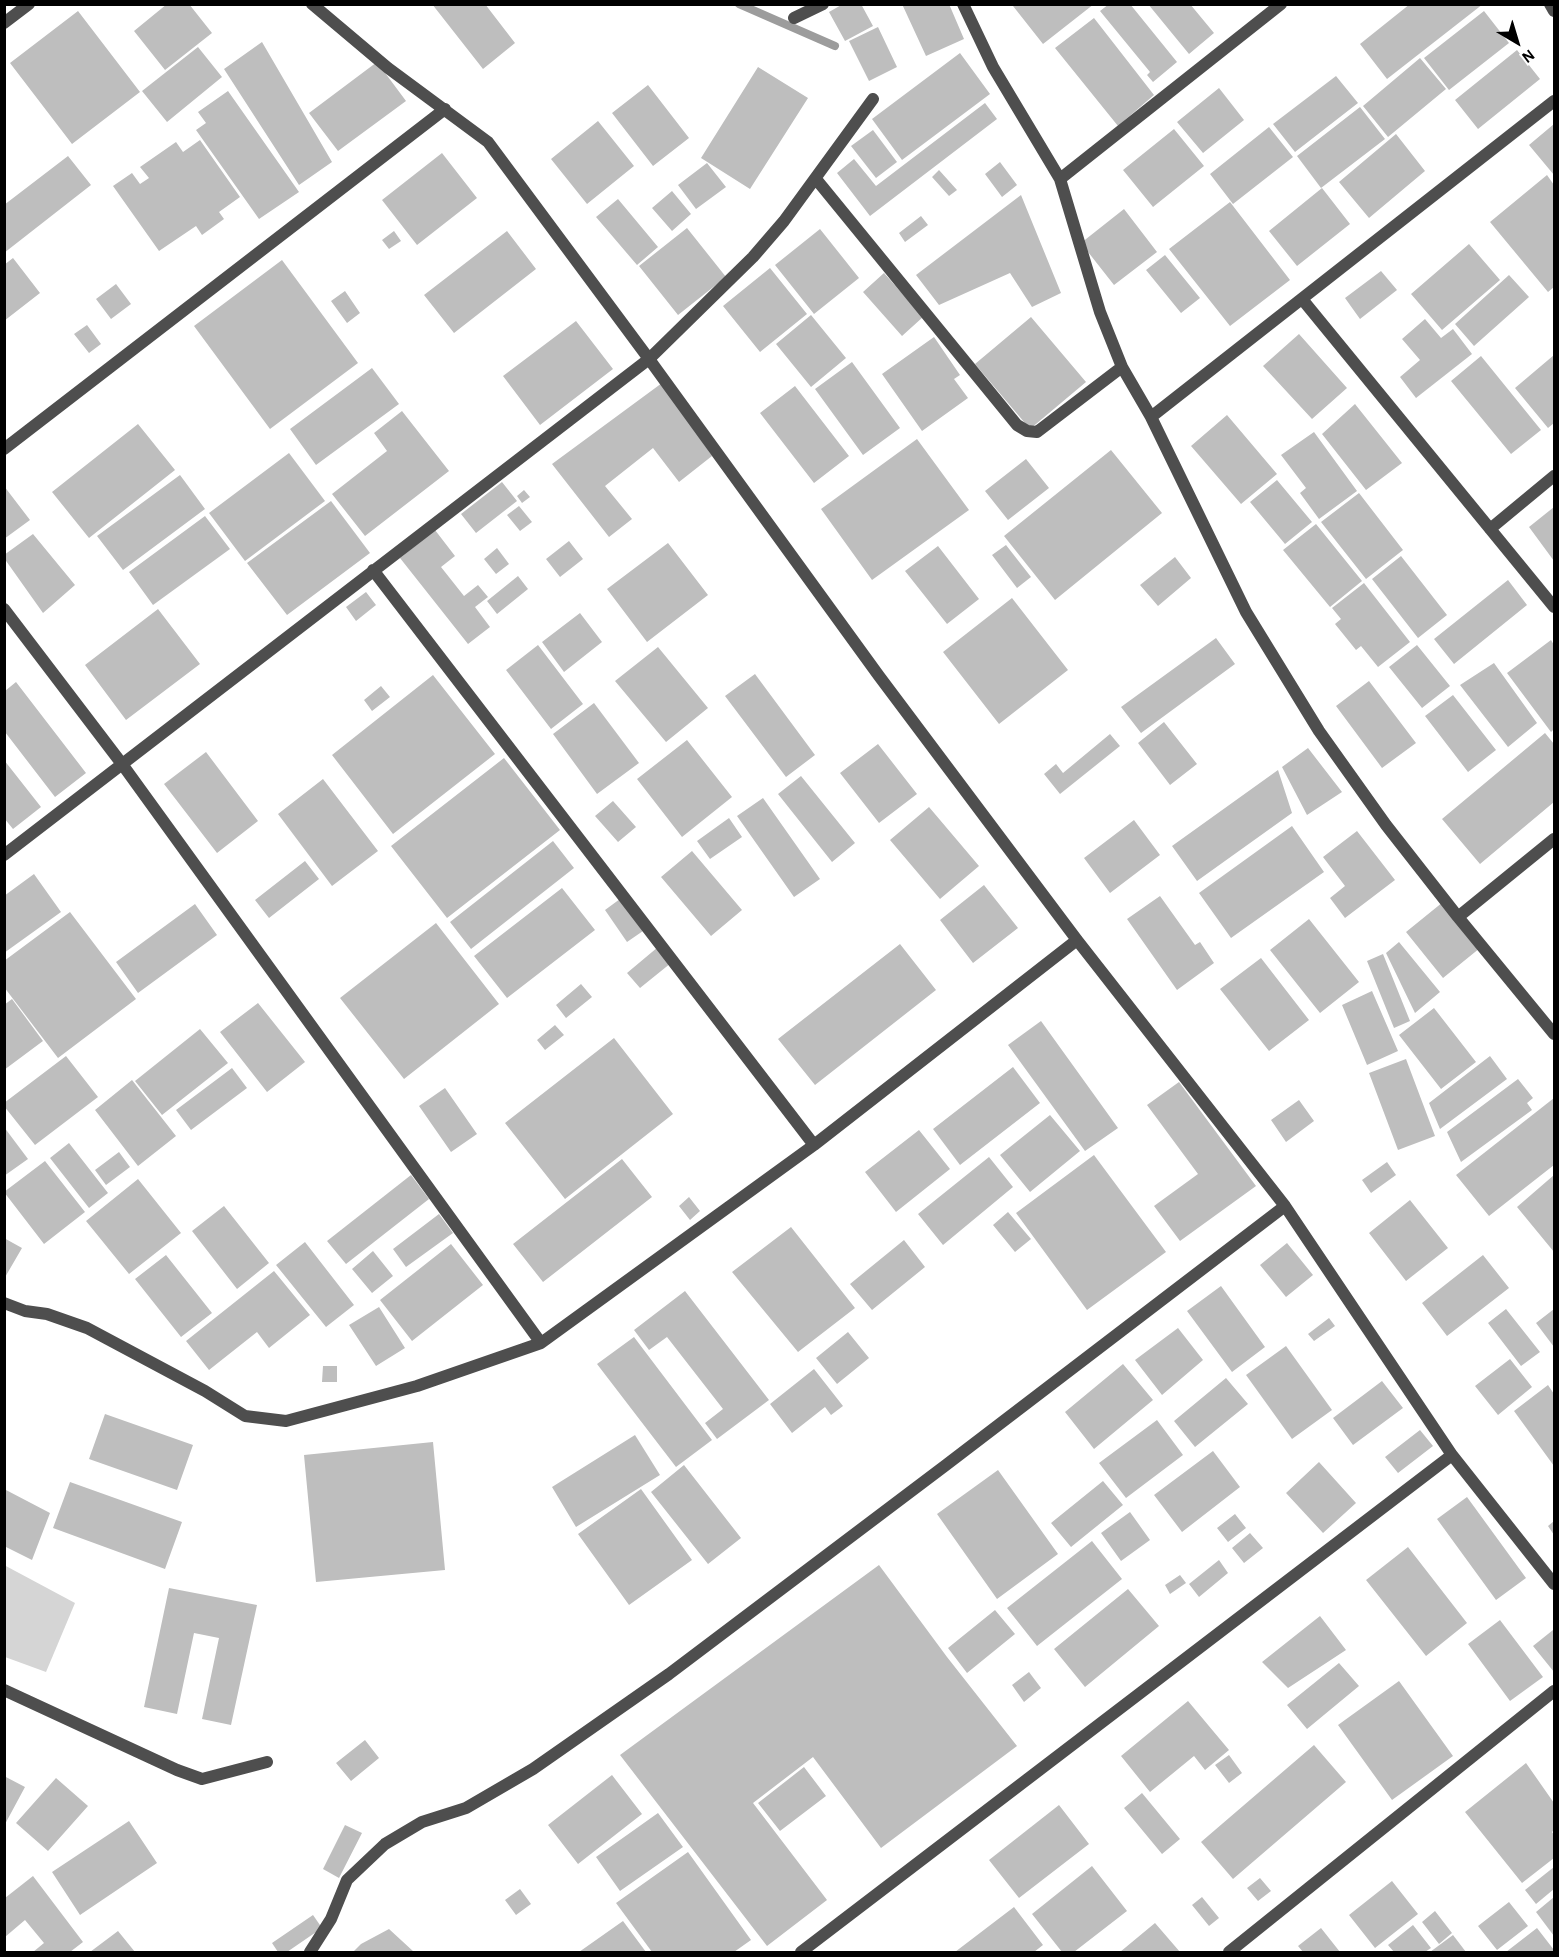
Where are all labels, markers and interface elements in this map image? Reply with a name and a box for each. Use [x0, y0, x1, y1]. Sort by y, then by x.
north arrow [1487, 12, 1547, 72]
text: N [1519, 46, 1537, 66]

